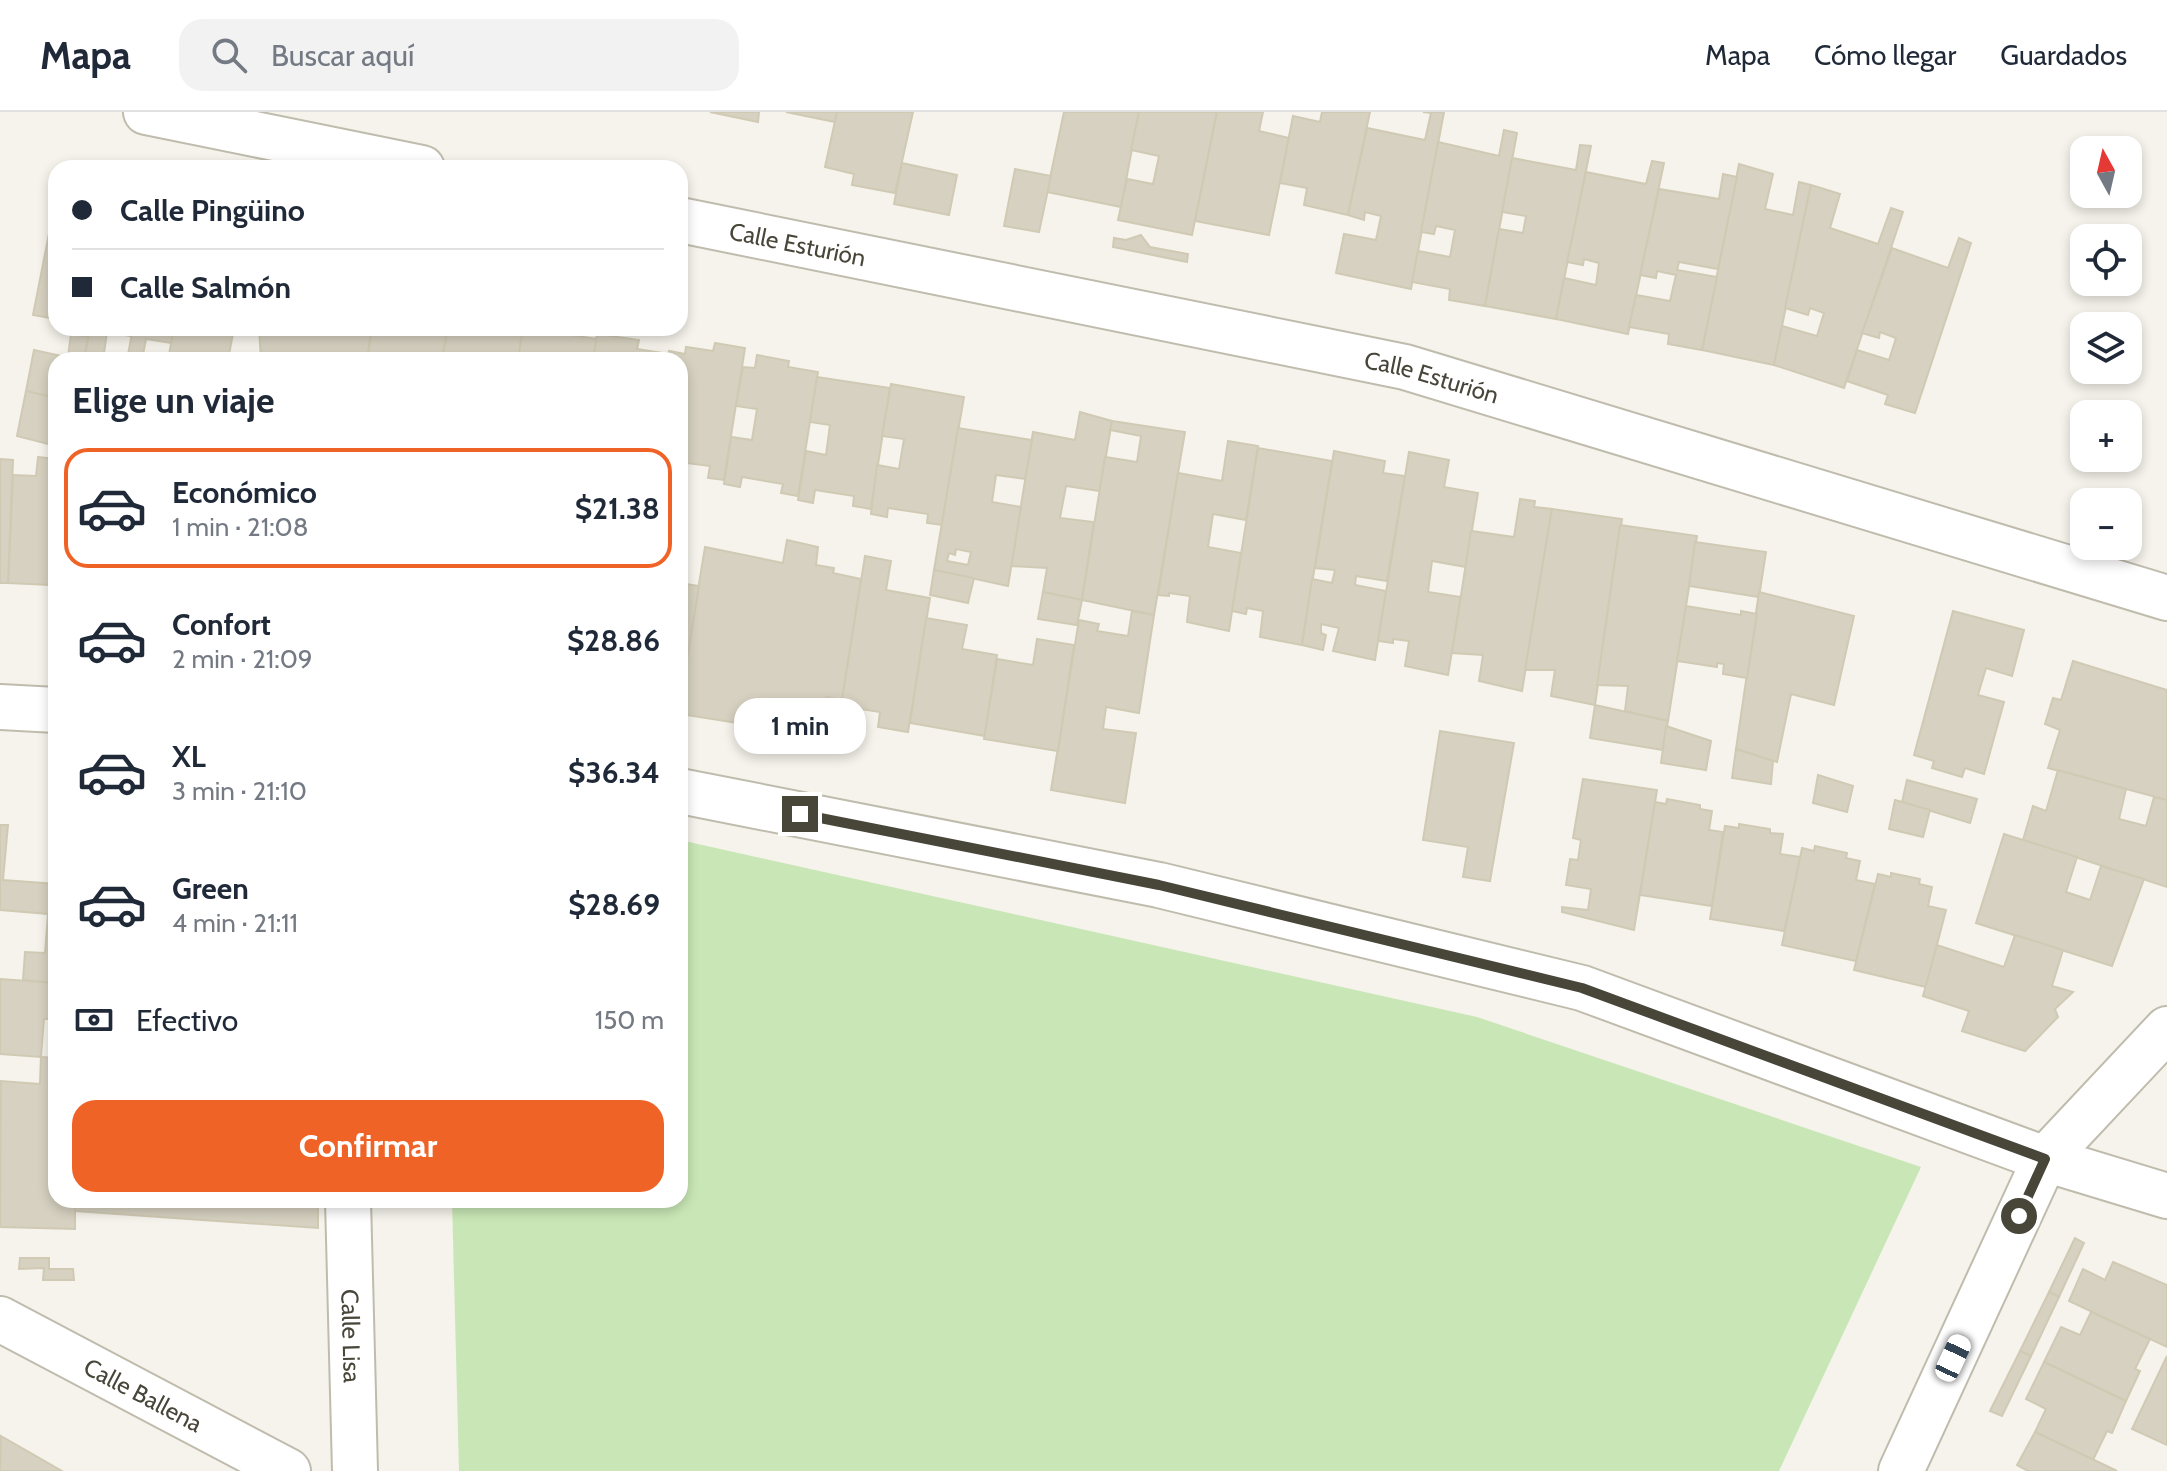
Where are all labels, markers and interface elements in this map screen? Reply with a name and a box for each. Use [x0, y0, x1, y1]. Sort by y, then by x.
search box [179, 19, 739, 91]
text: Mapa [40, 32, 131, 79]
icon: search [207, 33, 251, 77]
text: Buscar aquí [271, 37, 414, 74]
text: Mapa [1705, 38, 1770, 72]
text: Cómo llegar [1814, 38, 1956, 72]
text: Guardados [2000, 38, 2127, 72]
north arrow [2070, 136, 2142, 208]
map controls [2070, 136, 2142, 560]
text: Calle Pingüino [120, 192, 305, 229]
street label: Calle Esturión [727, 216, 868, 272]
button: locate [2070, 224, 2142, 296]
text: Calle Salmón [120, 269, 291, 306]
button: layers [2070, 312, 2142, 384]
street label: Calle Esturión [1362, 345, 1502, 409]
text: Elige un viaje [72, 378, 275, 422]
button: + [2070, 400, 2142, 472]
icon: car [76, 472, 148, 544]
text: Económico [172, 474, 317, 511]
button: − [2070, 488, 2142, 560]
text: $21.38 [575, 490, 660, 527]
text: 1 min · 21:08 [172, 511, 308, 543]
icon: car [76, 604, 148, 676]
text: Confort [172, 606, 271, 643]
text: $28.86 [567, 622, 660, 659]
text: 2 min · 21:09 [172, 643, 313, 675]
callout: 1 min [734, 698, 866, 754]
text: 1 min [771, 710, 829, 742]
icon: car [76, 736, 148, 808]
text: XL [172, 738, 206, 775]
text: $36.34 [568, 754, 660, 791]
text: 3 min · 21:10 [172, 775, 307, 807]
route end [782, 796, 818, 832]
icon: car [76, 868, 148, 940]
text: Green [172, 870, 249, 907]
text: $28.69 [568, 886, 660, 923]
text: 4 min · 21:11 [172, 907, 298, 939]
icon: cash [72, 998, 116, 1042]
text: Efectivo [136, 1002, 238, 1039]
text: 150 m [595, 1004, 664, 1036]
button: Confirmar [72, 1100, 664, 1192]
route start [2001, 1198, 2037, 1234]
street label: Calle Lisa [336, 1289, 367, 1384]
car [1932, 1331, 1974, 1385]
street label: Calle Ballena [79, 1352, 208, 1438]

